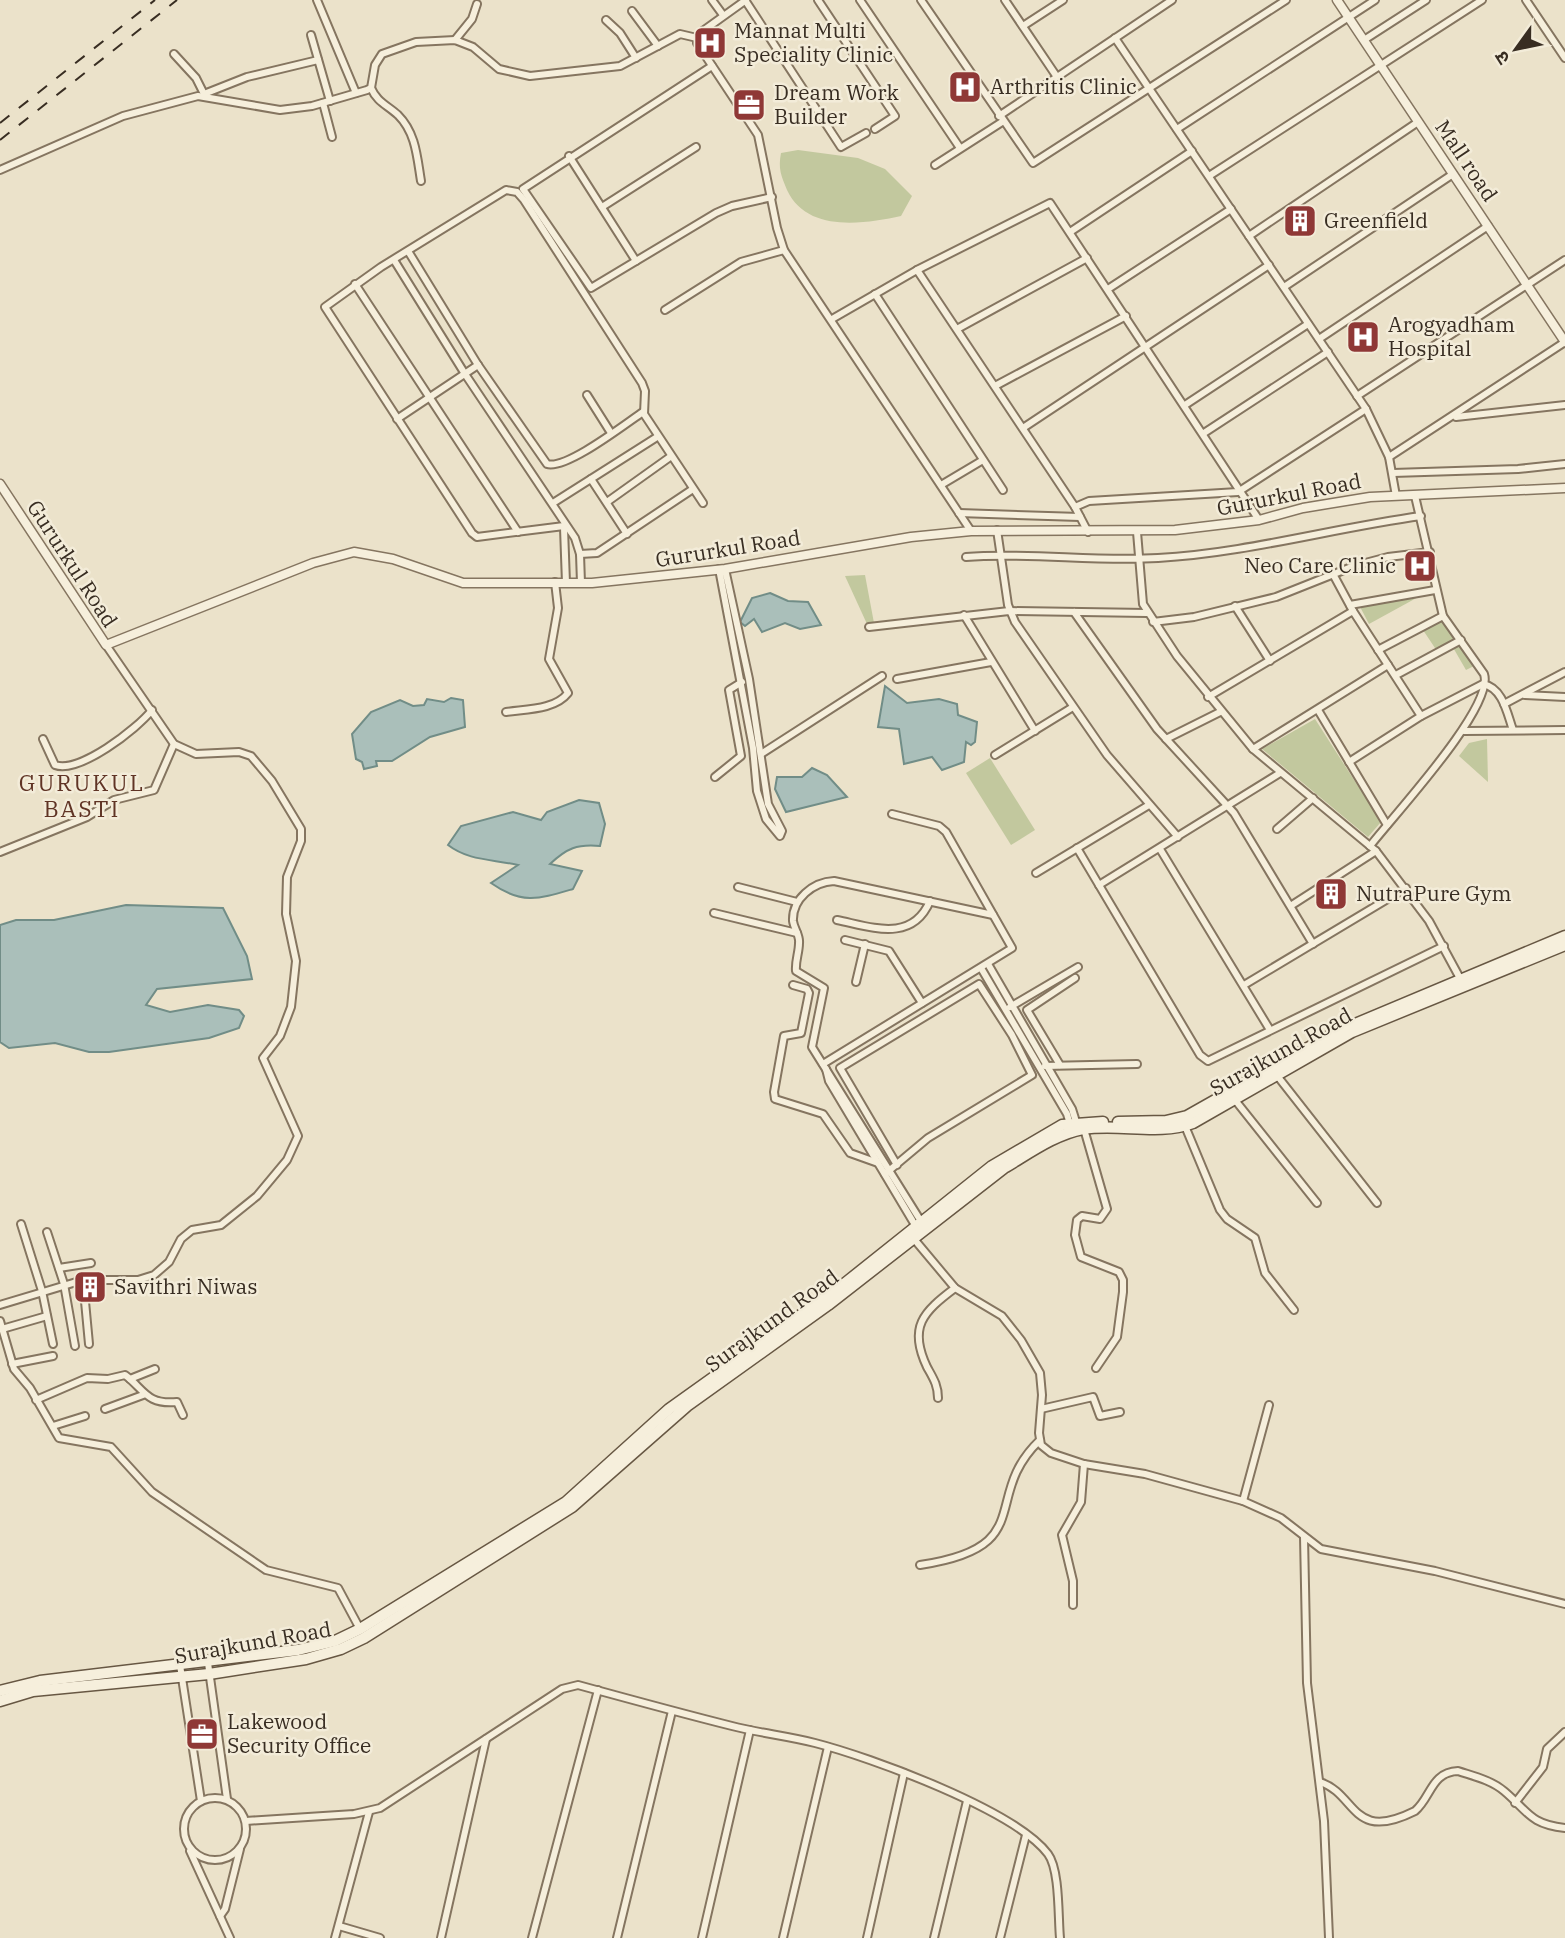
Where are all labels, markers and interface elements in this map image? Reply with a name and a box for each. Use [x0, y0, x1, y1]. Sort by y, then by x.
north arrow [1481, 14, 1551, 84]
place label: Mannat Multi Speciality Clinic [734, 16, 893, 68]
hospital icon: Mannat Multi Speciality Clinic [691, 24, 729, 62]
text: उ [1488, 46, 1515, 69]
hospital icon: Arthritis Clinic [946, 68, 984, 106]
place label: Arthritis Clinic [990, 72, 1137, 100]
place label: Dream Work Builder [774, 78, 899, 130]
office icon: Dream Work Builder [730, 86, 768, 124]
street label: Mall road [1429, 114, 1505, 207]
building icon: Greenfield [1281, 202, 1319, 240]
place label: Greenfield [1324, 206, 1428, 234]
place label: Arogyadham Hospital [1388, 310, 1515, 362]
hospital icon: Arogyadham Hospital [1344, 318, 1382, 356]
street label: Gururkul Road [1214, 466, 1364, 522]
street label: Gururkul Road [21, 494, 125, 633]
street label: Gururkul Road [653, 523, 803, 573]
hospital icon: Neo Care Clinic [1401, 547, 1439, 585]
place label: Neo Care Clinic [1244, 551, 1396, 579]
district label: GURUKUL BASTI [19, 767, 145, 823]
building icon: NutraPure Gym [1312, 875, 1350, 913]
place label: NutraPure Gym [1356, 879, 1511, 907]
street label: Surajkund Road [1204, 1000, 1357, 1102]
street label: Surajkund Road [699, 1262, 844, 1378]
building icon: Savithri Niwas [71, 1268, 109, 1306]
place label: Savithri Niwas [114, 1272, 258, 1300]
street label: Surajkund Road [172, 1614, 334, 1670]
place label: Lakewood Security Office [227, 1707, 371, 1759]
office icon: Lakewood Security Office [183, 1715, 221, 1753]

